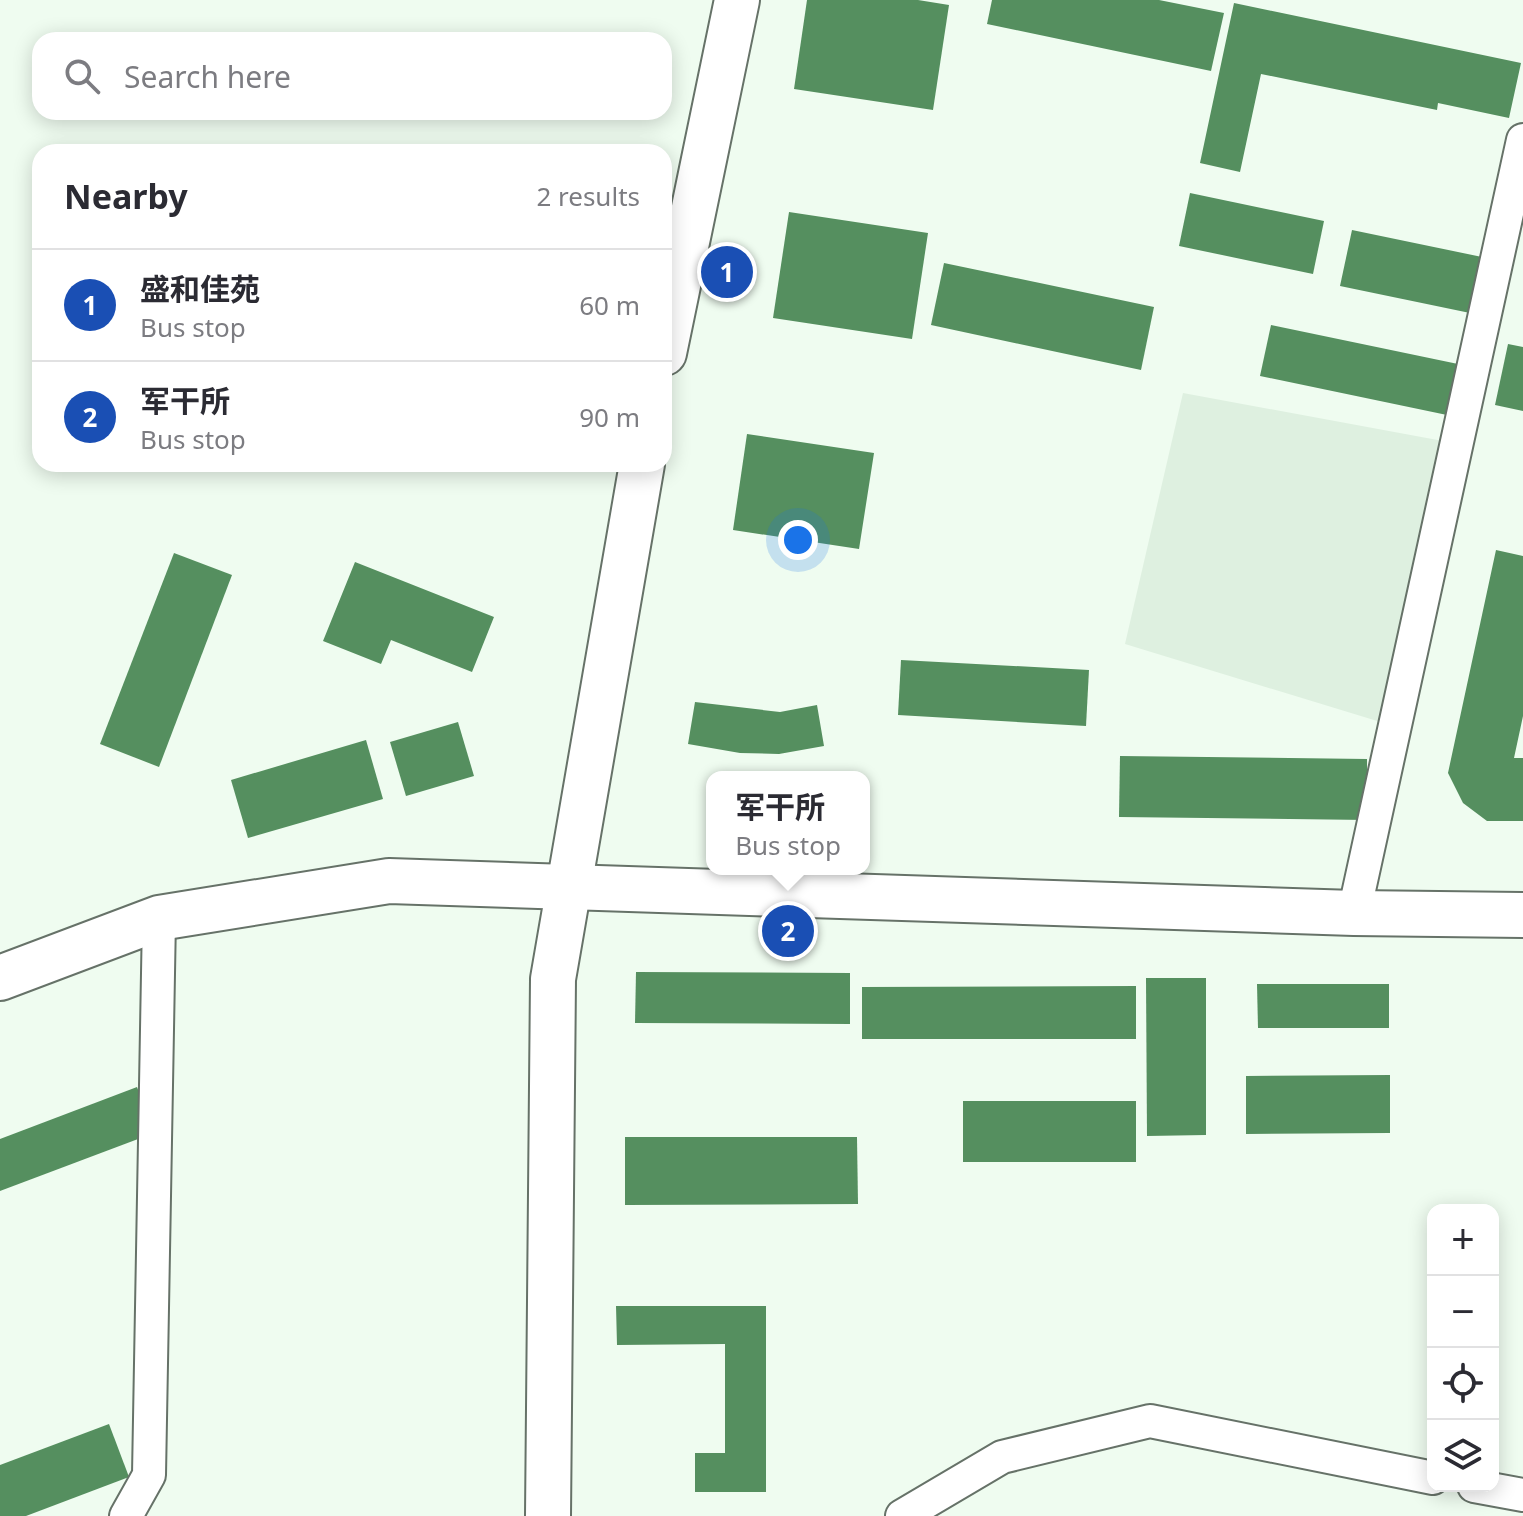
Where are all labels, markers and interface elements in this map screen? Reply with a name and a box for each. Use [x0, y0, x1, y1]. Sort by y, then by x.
search box [32, 32, 672, 120]
icon: search [60, 54, 104, 98]
text: Search here [124, 56, 291, 97]
text: Nearby [64, 173, 188, 219]
text: 2 results [536, 178, 640, 214]
pin: 1 [701, 242, 753, 302]
text: 盛和佳苑 [140, 268, 260, 309]
text: 1 [83, 287, 97, 323]
text: 60 m [579, 287, 640, 323]
text: Bus stop [140, 309, 246, 345]
text: 军干所 [140, 380, 230, 421]
text: 2 [83, 399, 97, 435]
text: 90 m [579, 399, 640, 435]
text: Bus stop [140, 421, 246, 457]
your location [778, 520, 818, 560]
popup [706, 771, 870, 875]
text: 军干所 [735, 786, 825, 827]
text: Bus stop [735, 827, 841, 863]
pin: 2 [762, 901, 814, 961]
map controls [1427, 1204, 1499, 1492]
button: + [1427, 1204, 1499, 1276]
button: − [1427, 1276, 1499, 1348]
button: locate [1427, 1348, 1499, 1420]
button: layers [1427, 1420, 1499, 1492]

